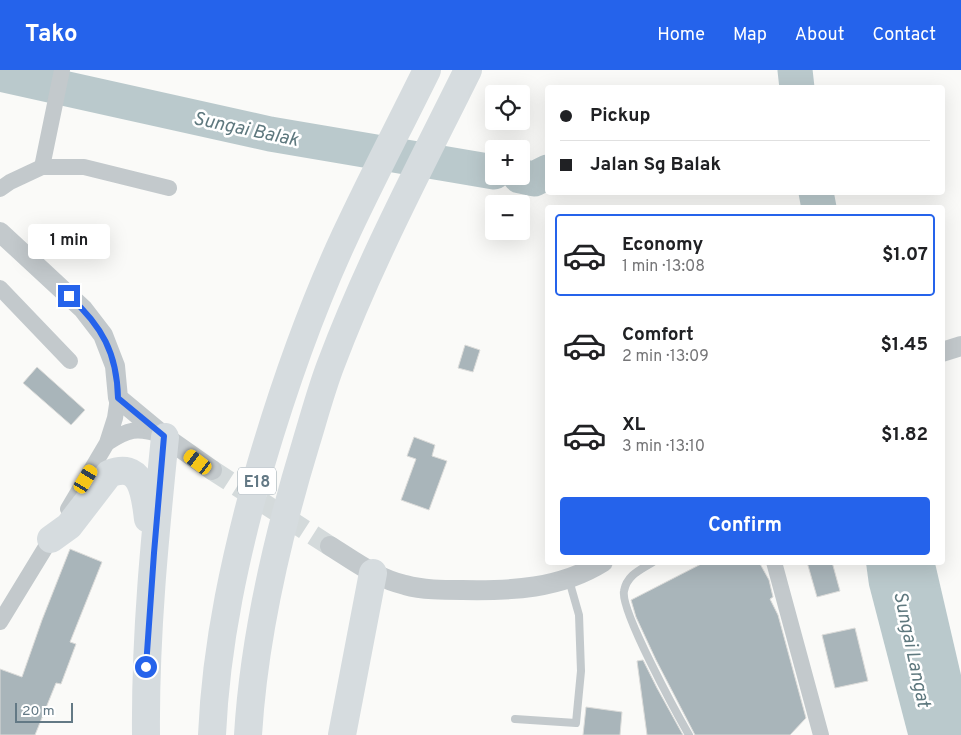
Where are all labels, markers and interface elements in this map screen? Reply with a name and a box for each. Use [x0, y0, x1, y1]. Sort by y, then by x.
text: Tako [25, 20, 78, 50]
text: Home [657, 24, 705, 47]
text: Map [733, 24, 767, 47]
text: About [795, 24, 844, 47]
text: Contact [872, 24, 936, 47]
map controls [485, 85, 530, 240]
button: locate [485, 85, 530, 130]
text: Pickup [590, 104, 650, 128]
water label: Sungai Balak [191, 107, 301, 153]
button: + [485, 140, 530, 185]
text: Jalan Sg Balak [590, 153, 721, 177]
button: − [485, 195, 530, 240]
callout: 1 min [28, 224, 110, 258]
text: 1 min [50, 231, 88, 251]
icon: car [562, 233, 607, 278]
text: Economy [622, 233, 703, 257]
text: $1.07 [882, 243, 928, 267]
text: 1 min · 13:08 [622, 257, 705, 277]
route end [58, 285, 80, 307]
icon: car [562, 323, 607, 368]
text: Comfort [622, 323, 694, 347]
text: $1.45 [880, 333, 928, 357]
text: 2 min · 13:09 [622, 347, 709, 367]
icon: car [562, 413, 607, 458]
text: XL [622, 413, 645, 437]
text: $1.82 [881, 423, 928, 447]
text: 3 min · 13:10 [622, 437, 705, 457]
car [181, 447, 214, 477]
car [71, 462, 100, 496]
road number: E18 [238, 468, 276, 494]
button: Confirm [560, 497, 930, 555]
water label: Sungai Langat [887, 589, 935, 711]
route start [135, 656, 157, 678]
scale bar [15, 700, 72, 723]
text: 20 m [22, 703, 55, 720]

